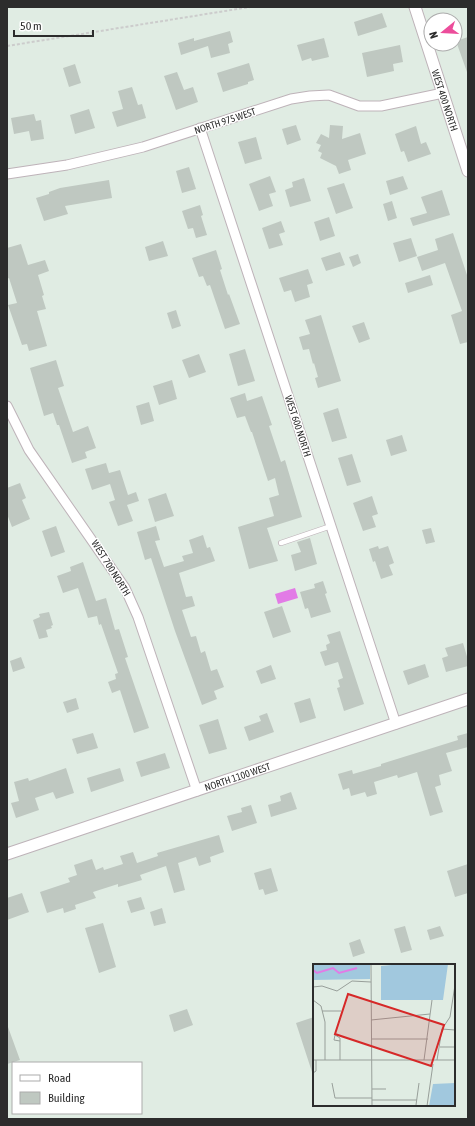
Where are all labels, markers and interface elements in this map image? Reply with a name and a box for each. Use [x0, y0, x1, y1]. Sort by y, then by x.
scale bar [14, 12, 93, 38]
north arrow [423, 12, 463, 52]
text: 50 m [20, 19, 42, 33]
text: N [427, 30, 440, 40]
street label: WEST 400 NORTH [430, 68, 460, 132]
street label: NORTH 975 WEST [193, 106, 258, 136]
street label: WEST 600 NORTH [283, 394, 313, 458]
street label: WEST 700 NORTH [89, 538, 133, 598]
street label: NORTH 1100 WEST [203, 760, 272, 793]
inset map [313, 964, 455, 1106]
legend [12, 1062, 142, 1114]
text: Road [48, 1071, 71, 1085]
text: Building [48, 1091, 86, 1105]

